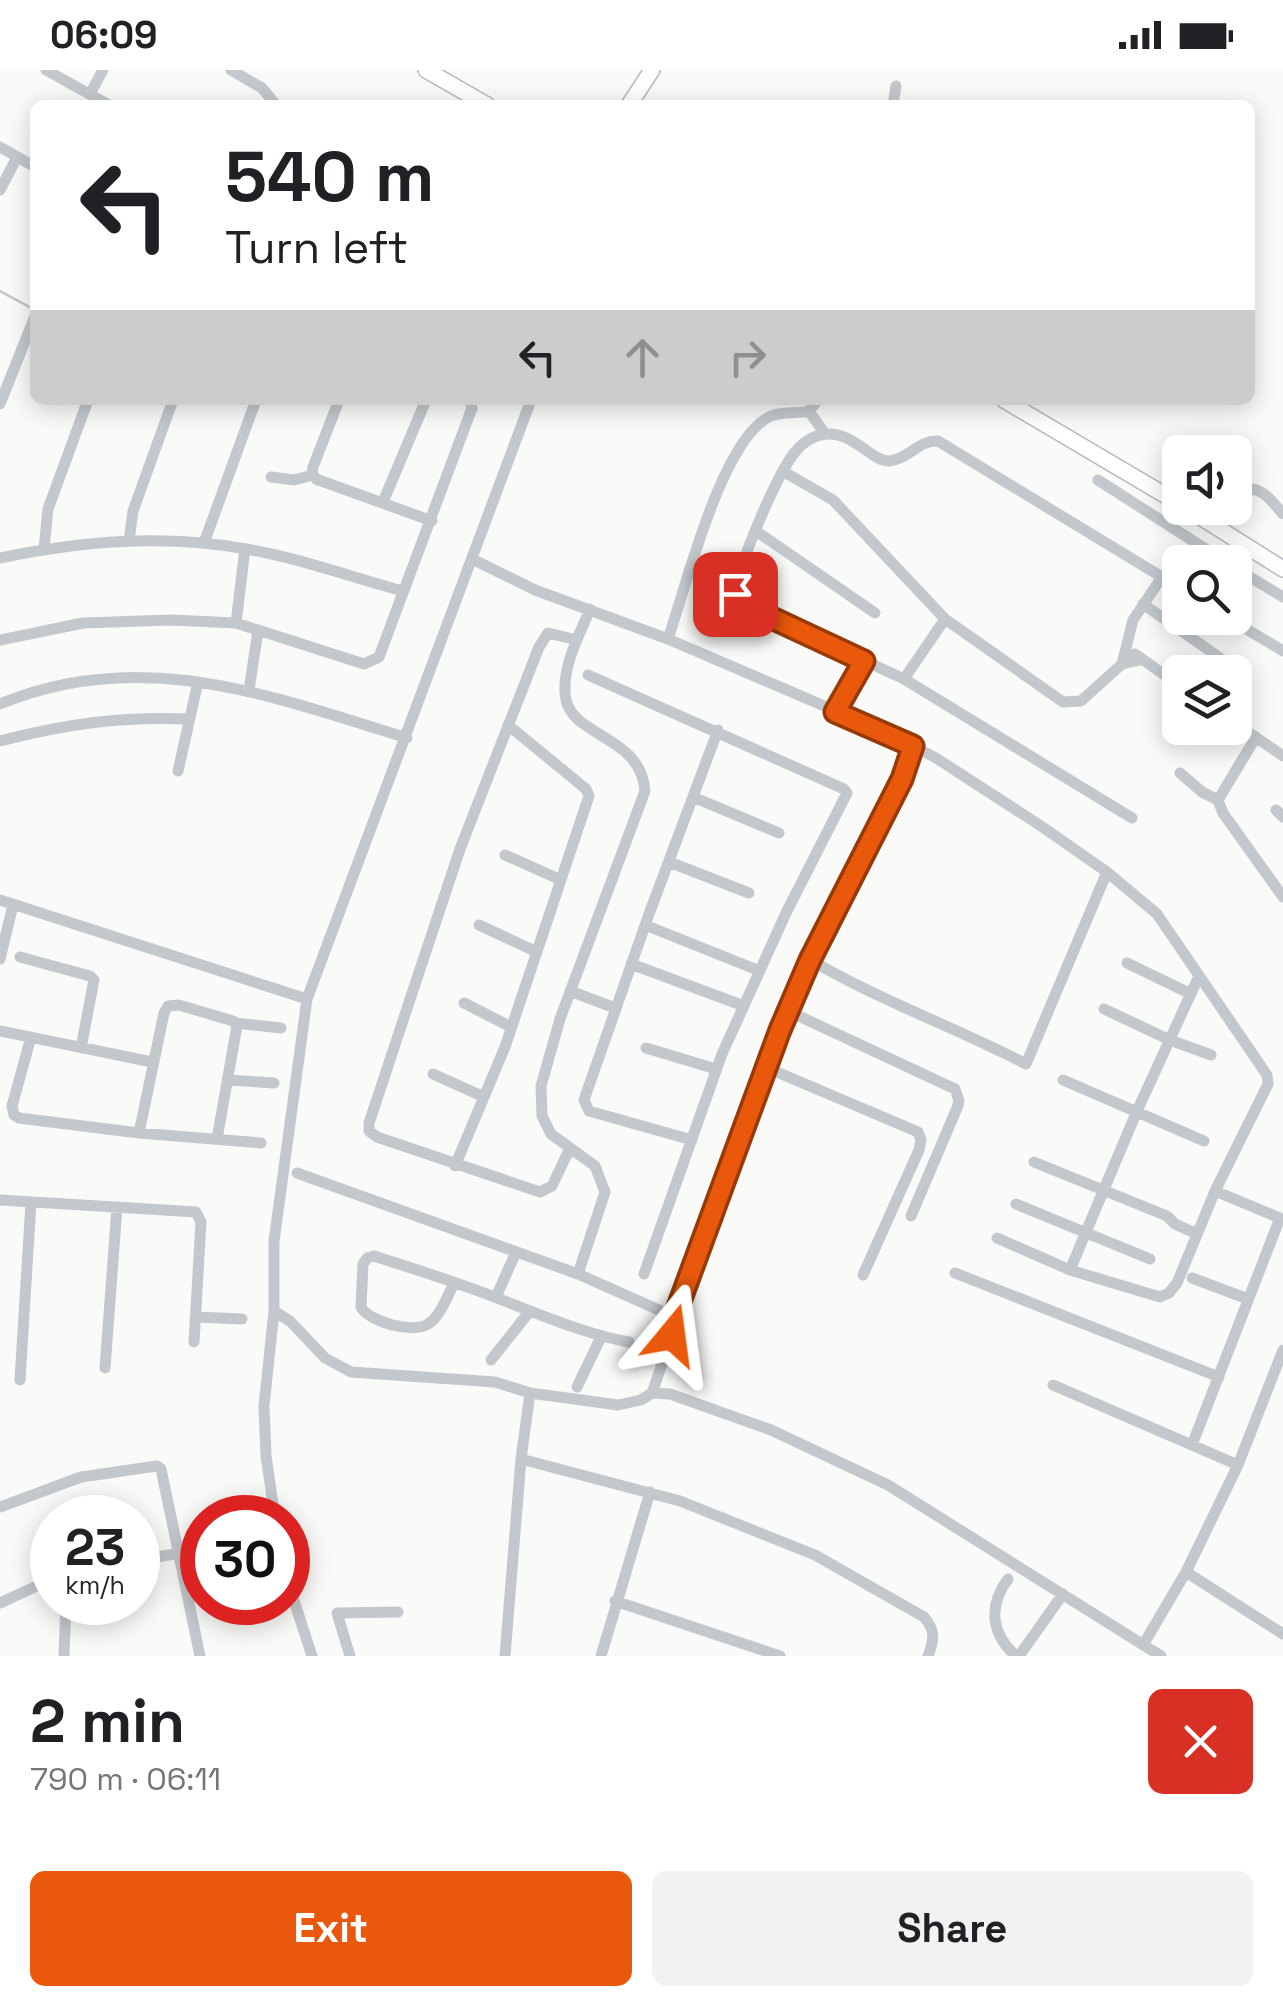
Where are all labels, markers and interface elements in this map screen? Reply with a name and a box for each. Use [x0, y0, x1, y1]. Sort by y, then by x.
text: 06:09 [50, 11, 158, 59]
text: 540 m [225, 132, 434, 221]
icon: left [60, 140, 190, 270]
text: Turn left [225, 219, 408, 276]
icon: left [510, 330, 565, 385]
icon: ahead [615, 330, 670, 385]
icon: right [720, 330, 775, 385]
map controls [1162, 435, 1252, 745]
button: sound [1162, 435, 1252, 525]
button: search [1162, 545, 1252, 635]
pin [693, 552, 778, 637]
icon: arrive [708, 567, 763, 622]
button: layers [1162, 655, 1252, 745]
position arrow [620, 1283, 724, 1387]
speed limit sign: 30 [180, 1495, 310, 1625]
text: 23 [65, 1516, 125, 1580]
text: km/h [65, 1569, 125, 1601]
text: 2 min [30, 1683, 185, 1760]
button: close [1148, 1689, 1253, 1794]
text: 790 m · 06:11 [30, 1759, 221, 1799]
button: Exit [30, 1871, 632, 1986]
button: Share [652, 1871, 1253, 1986]

